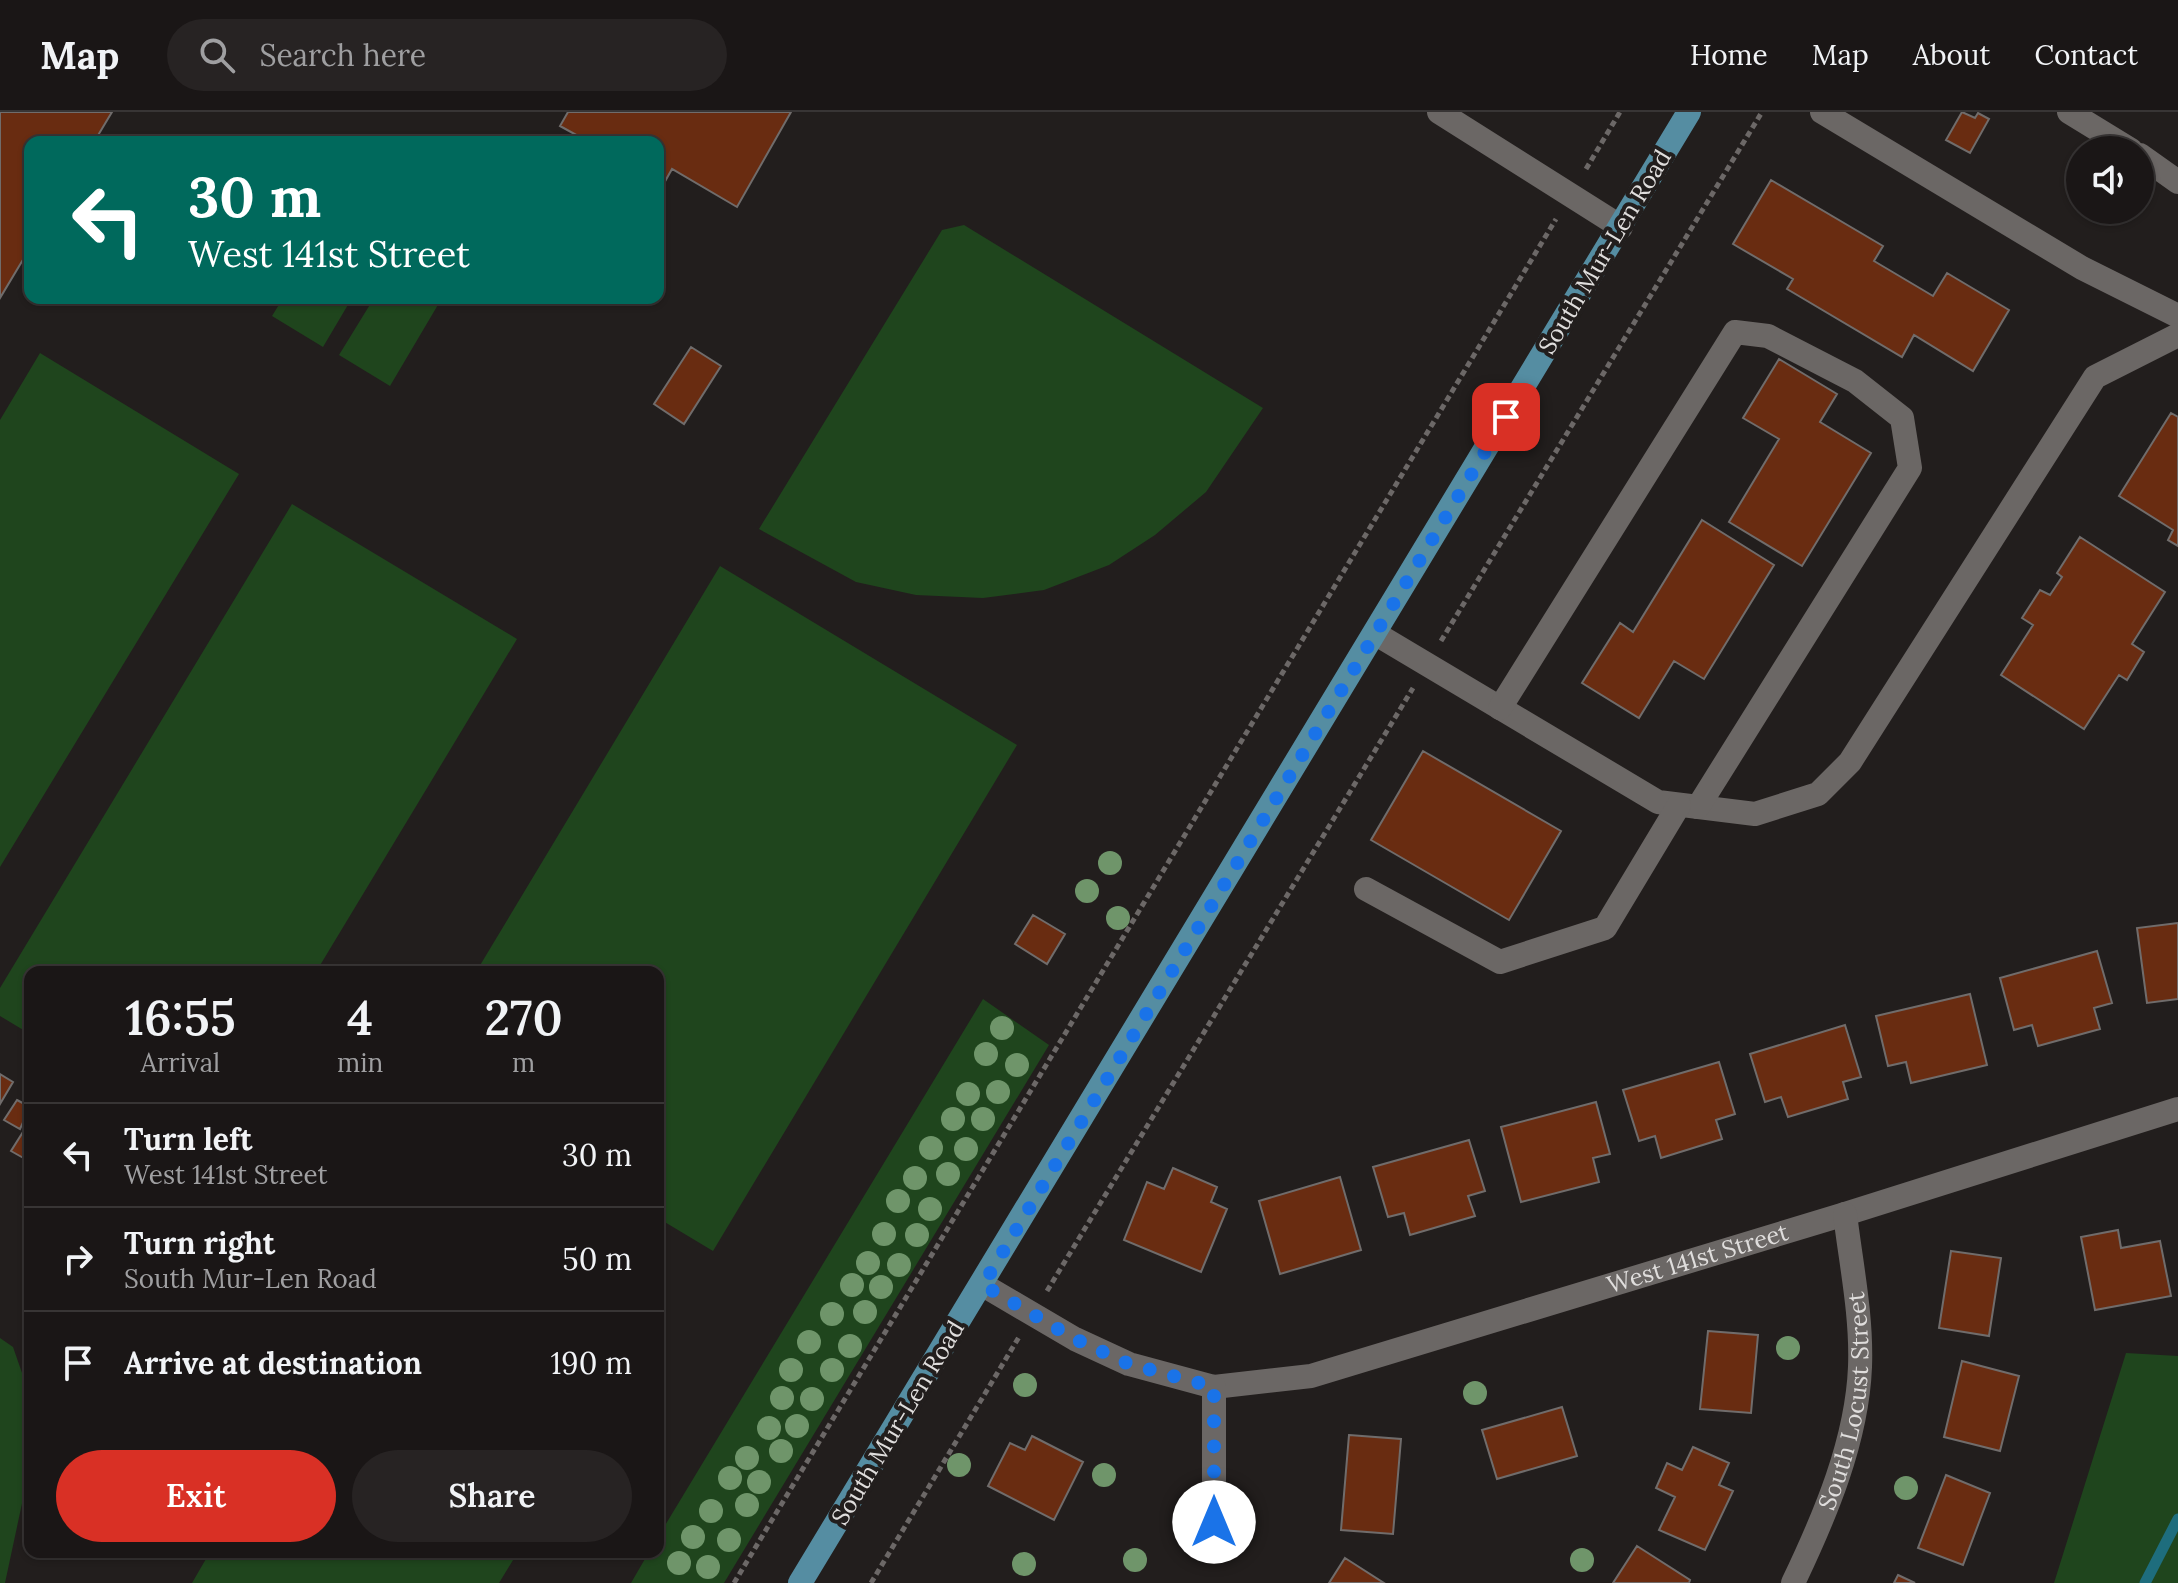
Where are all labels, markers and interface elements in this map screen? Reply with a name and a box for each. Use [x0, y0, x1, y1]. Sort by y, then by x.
search box [167, 19, 727, 91]
text: Map [40, 31, 119, 79]
icon: search [195, 33, 239, 77]
text: Search here [259, 36, 426, 74]
text: Home [1690, 37, 1768, 73]
text: Map [1812, 37, 1869, 73]
text: About [1913, 37, 1990, 73]
text: Contact [2034, 37, 2138, 73]
map controls [2066, 136, 2154, 224]
button: sound [2066, 136, 2154, 224]
street label: South Mur-Len Road [1531, 144, 1678, 360]
text: 30 m [188, 161, 321, 232]
icon: left [56, 168, 160, 272]
text: West 141st Street [188, 231, 470, 277]
pin [1472, 383, 1540, 451]
icon: arrive [1484, 395, 1528, 439]
text: 16:55 [125, 987, 236, 1048]
text: 4 [347, 987, 373, 1048]
text: 270 [484, 987, 563, 1048]
text: Arrival [141, 1046, 220, 1079]
text: min [337, 1046, 383, 1079]
text: m [512, 1046, 535, 1079]
text: Turn left [124, 1120, 252, 1158]
icon: left [56, 1133, 100, 1177]
text: 30 m [562, 1136, 632, 1174]
text: West 141st Street [124, 1158, 328, 1191]
street label: West 141st Street [1603, 1216, 1793, 1300]
text: Turn right [124, 1224, 275, 1262]
icon: right [56, 1237, 100, 1281]
text: 50 m [562, 1240, 632, 1278]
text: South Mur-Len Road [124, 1262, 377, 1295]
street label: South Locust Street [1811, 1289, 1875, 1514]
street label: South Mur-Len Road [824, 1315, 971, 1531]
icon: arrive [56, 1341, 100, 1385]
text: Arrive at destination [124, 1344, 422, 1382]
text: 190 m [550, 1344, 632, 1382]
button: Exit [56, 1450, 336, 1542]
button: Share [352, 1450, 632, 1542]
position arrow [1172, 1480, 1256, 1564]

